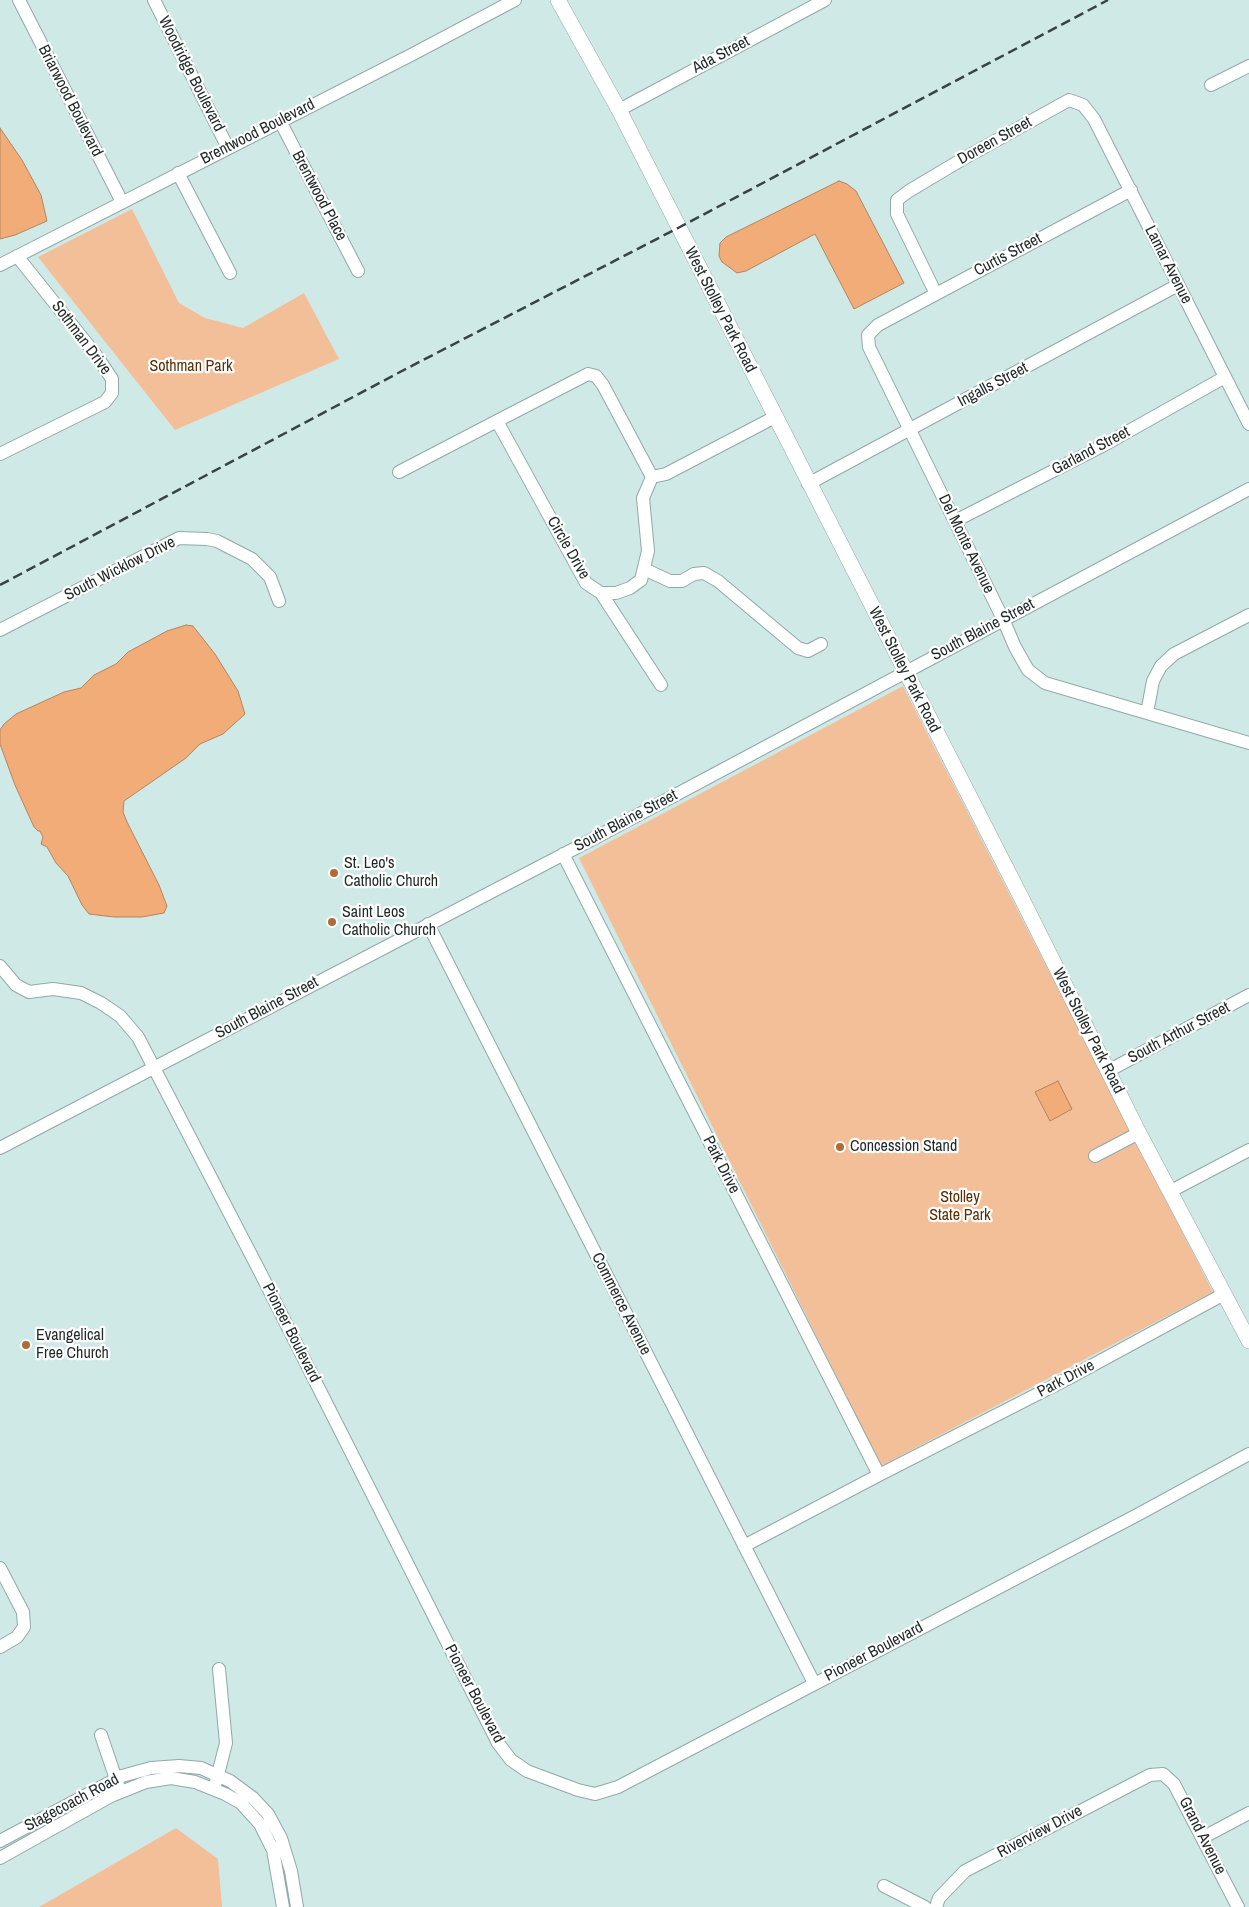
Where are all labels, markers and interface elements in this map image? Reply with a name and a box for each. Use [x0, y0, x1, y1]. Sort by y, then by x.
street label: Woodridge Boulevard [154, 13, 228, 135]
street label: Ada Street [689, 32, 753, 78]
street label: Briarwood Boulevard [34, 42, 106, 160]
street label: Brentwood Boulevard [198, 95, 318, 169]
street label: Doreen Street [955, 113, 1035, 169]
street label: Brentwood Place [287, 148, 351, 244]
street label: Lamar Avenue [1140, 223, 1196, 307]
street label: Curtis Street [971, 229, 1045, 281]
street label: West Stolley Park Road [680, 244, 760, 376]
street label: Sothman Drive [47, 297, 115, 379]
park label: Sothman Park [149, 357, 233, 377]
street label: Ingalls Street [955, 359, 1031, 411]
street label: Garland Street [1049, 422, 1133, 480]
street label: Del Monte Avenue [934, 491, 998, 597]
street label: Circle Drive [542, 513, 594, 583]
street label: South Wicklow Drive [61, 533, 179, 605]
street label: South Blaine Street [928, 595, 1038, 665]
street label: West Stolley Park Road [864, 604, 944, 736]
street label: South Blaine Street [571, 786, 681, 856]
place label: St. Leo's Catholic Church [344, 854, 438, 892]
marker: St. Leo's Catholic Church [328, 867, 340, 879]
place label: Saint Leos Catholic Church [342, 903, 436, 941]
marker: Saint Leos Catholic Church [326, 916, 338, 928]
street label: West Stolley Park Road [1048, 965, 1128, 1097]
street label: South Blaine Street [212, 973, 322, 1043]
street label: South Arthur Street [1125, 998, 1233, 1068]
street label: Park Drive [698, 1133, 744, 1197]
place label: Concession Stand [850, 1137, 957, 1157]
marker: Concession Stand [834, 1141, 846, 1153]
park label: Stolley State Park [929, 1188, 991, 1226]
street label: Commerce Avenue [587, 1250, 655, 1358]
street label: Pioneer Boulevard [258, 1280, 324, 1386]
place label: Evangelical Free Church [36, 1326, 109, 1364]
marker: Evangelical Free Church [20, 1339, 32, 1351]
street label: Park Drive [1034, 1356, 1098, 1402]
street label: Pioneer Boulevard [822, 1618, 926, 1686]
street label: Pioneer Boulevard [440, 1642, 508, 1746]
street label: Stagecoach Road [21, 1770, 123, 1836]
street label: Grand Avenue [1174, 1794, 1230, 1878]
street label: Riverview Drive [994, 1802, 1086, 1862]

